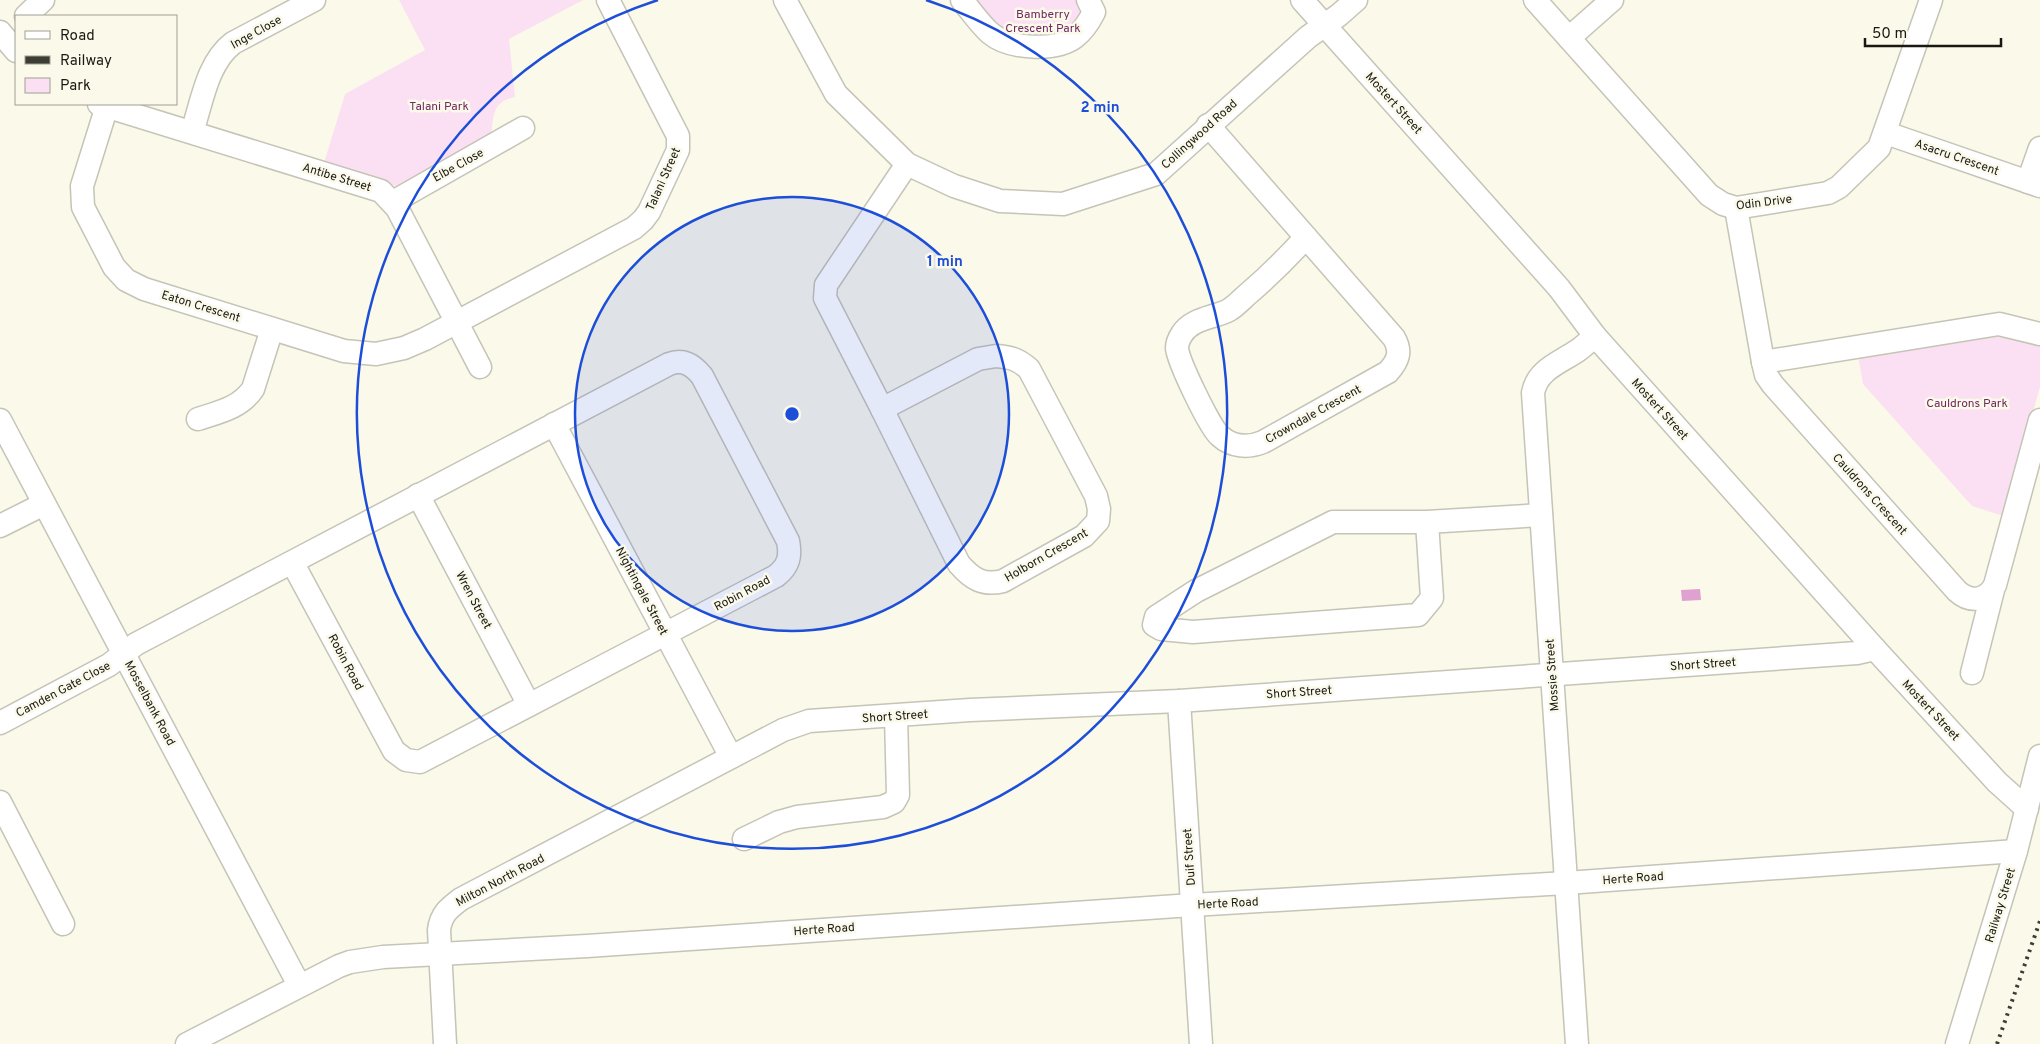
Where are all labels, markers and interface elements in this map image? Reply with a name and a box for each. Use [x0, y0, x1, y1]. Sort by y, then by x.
park label: Bamberry Crescent Park [1005, 7, 1081, 37]
street label: Inge Close [228, 12, 285, 53]
legend [15, 15, 178, 105]
scale bar [1865, 15, 2001, 47]
text: 50 m [1872, 25, 1907, 44]
text: Road [60, 27, 95, 46]
text: Railway [60, 52, 112, 71]
street label: Mostert Street [1361, 69, 1425, 138]
text: Park [60, 77, 91, 96]
street label: Collingwood Road [1158, 96, 1241, 173]
park label: Talani Park [409, 99, 469, 115]
text: 2 min [1080, 99, 1120, 118]
street label: Asacru Crescent [1912, 136, 2001, 180]
street label: Elbe Close [430, 145, 487, 186]
street label: Talani Street [643, 145, 685, 214]
street label: Antibe Street [300, 160, 373, 196]
street label: Odin Drive [1735, 192, 1793, 214]
text: 1 min [927, 253, 963, 272]
street label: Eaton Crescent [159, 287, 242, 327]
street label: Mostert Street [1627, 375, 1691, 444]
street label: Crowndale Crescent [1263, 382, 1364, 448]
park label: Cauldrons Park [1926, 396, 2008, 412]
centre of rings [783, 405, 801, 423]
street label: Cauldrons Crescent [1828, 450, 1910, 539]
street label: Holborn Crescent [1002, 525, 1091, 586]
street label: Nightingale Street [611, 545, 671, 638]
street label: Wren Street [451, 569, 495, 632]
street label: Robin Road [712, 572, 773, 615]
street label: Robin Road [324, 632, 367, 693]
street label: Mossie Street [1542, 638, 1564, 712]
street label: Short Street [1670, 655, 1737, 675]
street label: Camden Gate Close [13, 658, 114, 722]
street label: Mosselbank Road [120, 658, 178, 749]
street label: Mostert Street [1898, 677, 1963, 745]
street label: Short Street [1266, 683, 1333, 703]
street label: Short Street [862, 707, 929, 727]
street label: Duif Street [1180, 828, 1200, 886]
street label: Milton North Road [453, 851, 548, 911]
street label: Railway Street [1982, 866, 2020, 945]
street label: Herte Road [1602, 869, 1664, 889]
street label: Herte Road [1197, 894, 1259, 914]
street label: Herte Road [793, 920, 855, 940]

